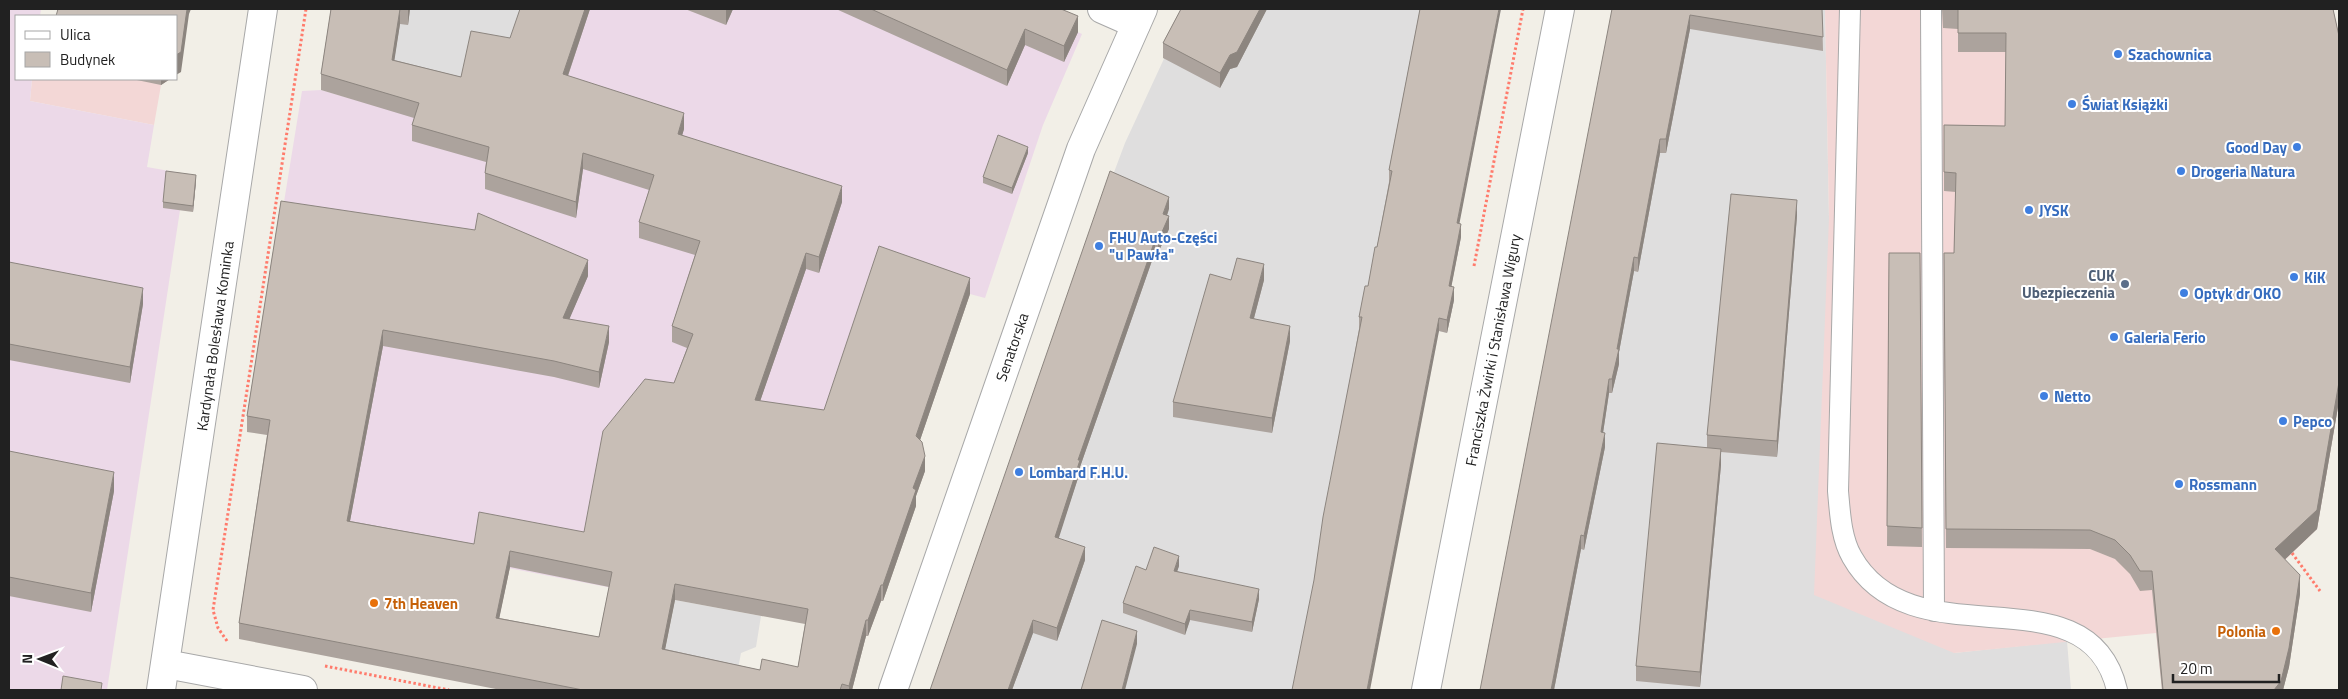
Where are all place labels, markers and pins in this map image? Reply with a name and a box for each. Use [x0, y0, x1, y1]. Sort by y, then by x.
place label: Szachownica [2128, 43, 2212, 66]
marker: Szachownica [2112, 48, 2124, 60]
place label: Świat Książki [2082, 93, 2168, 116]
marker: Świat Książki [2066, 98, 2078, 110]
place label: Good Day [2226, 136, 2287, 159]
marker: Good Day [2291, 141, 2303, 153]
place label: Drogeria Natura [2191, 160, 2296, 183]
marker: Drogeria Natura [2175, 165, 2187, 177]
place label: JYSK [2039, 199, 2069, 222]
marker: JYSK [2023, 204, 2035, 216]
place label: FHU Auto-Części "u Pawła" [1109, 226, 1217, 266]
marker: FHU Auto-Części "u Pawła" [1093, 240, 1105, 252]
place label: CUK Ubezpieczenia [2022, 264, 2115, 304]
place label: KiK [2304, 266, 2326, 289]
marker: KiK [2288, 271, 2300, 283]
marker: CUK Ubezpieczenia [2119, 278, 2131, 290]
place label: Optyk dr OKO [2194, 282, 2282, 305]
marker: Optyk dr OKO [2178, 287, 2190, 299]
place label: Galeria Ferio [2124, 326, 2206, 349]
marker: Galeria Ferio [2108, 331, 2120, 343]
place label: Netto [2054, 385, 2091, 408]
marker: Netto [2038, 390, 2050, 402]
place label: Pepco [2293, 410, 2332, 433]
marker: Pepco [2277, 415, 2289, 427]
place label: Lombard F.H.U. [1029, 461, 1128, 484]
marker: Lombard F.H.U. [1013, 466, 1025, 478]
place label: Rossmann [2189, 473, 2257, 496]
marker: Rossmann [2173, 478, 2185, 490]
place label: 7th Heaven [384, 592, 458, 615]
marker: 7th Heaven [368, 597, 380, 609]
place label: Polonia [2217, 620, 2266, 643]
marker: Polonia [2270, 625, 2282, 637]

